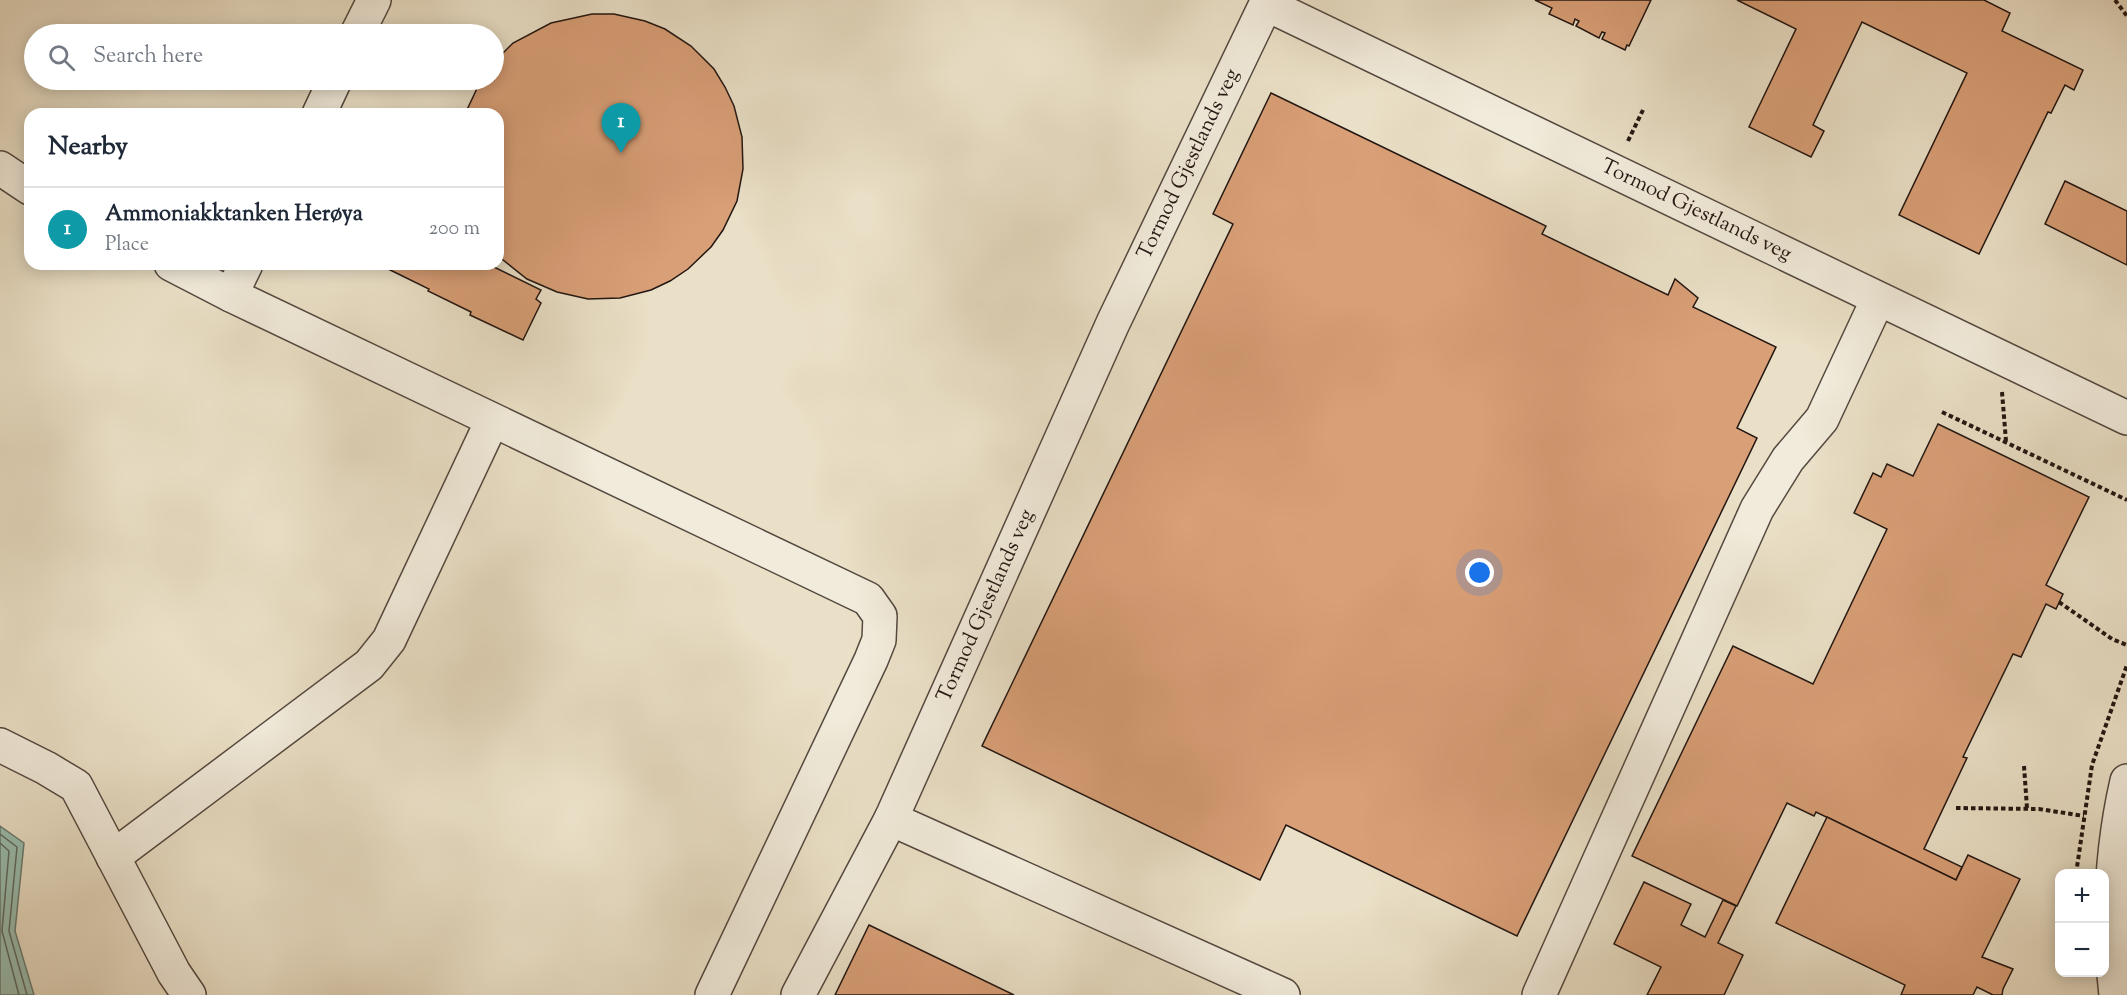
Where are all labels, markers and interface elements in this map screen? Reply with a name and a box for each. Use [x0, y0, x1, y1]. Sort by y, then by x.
search box [24, 24, 504, 90]
icon: search [45, 41, 78, 74]
text: Search here [93, 41, 203, 73]
street label: Tormod Gjestlands veg [1130, 64, 1248, 265]
pin: 1 [602, 104, 640, 153]
text: Nearby [48, 129, 128, 166]
street label: Tormod Gjestlands veg [1596, 152, 1796, 269]
text: Ammoniakktanken Herøya [105, 199, 363, 231]
text: 1 [64, 215, 71, 244]
text: 200 m [429, 215, 480, 244]
text: Place [105, 231, 149, 260]
street label: Tormod Gjestlands veg [930, 505, 1043, 707]
your location [1465, 558, 1494, 587]
map controls [2055, 869, 2109, 977]
button: + [2055, 869, 2109, 923]
button: − [2055, 923, 2109, 977]

